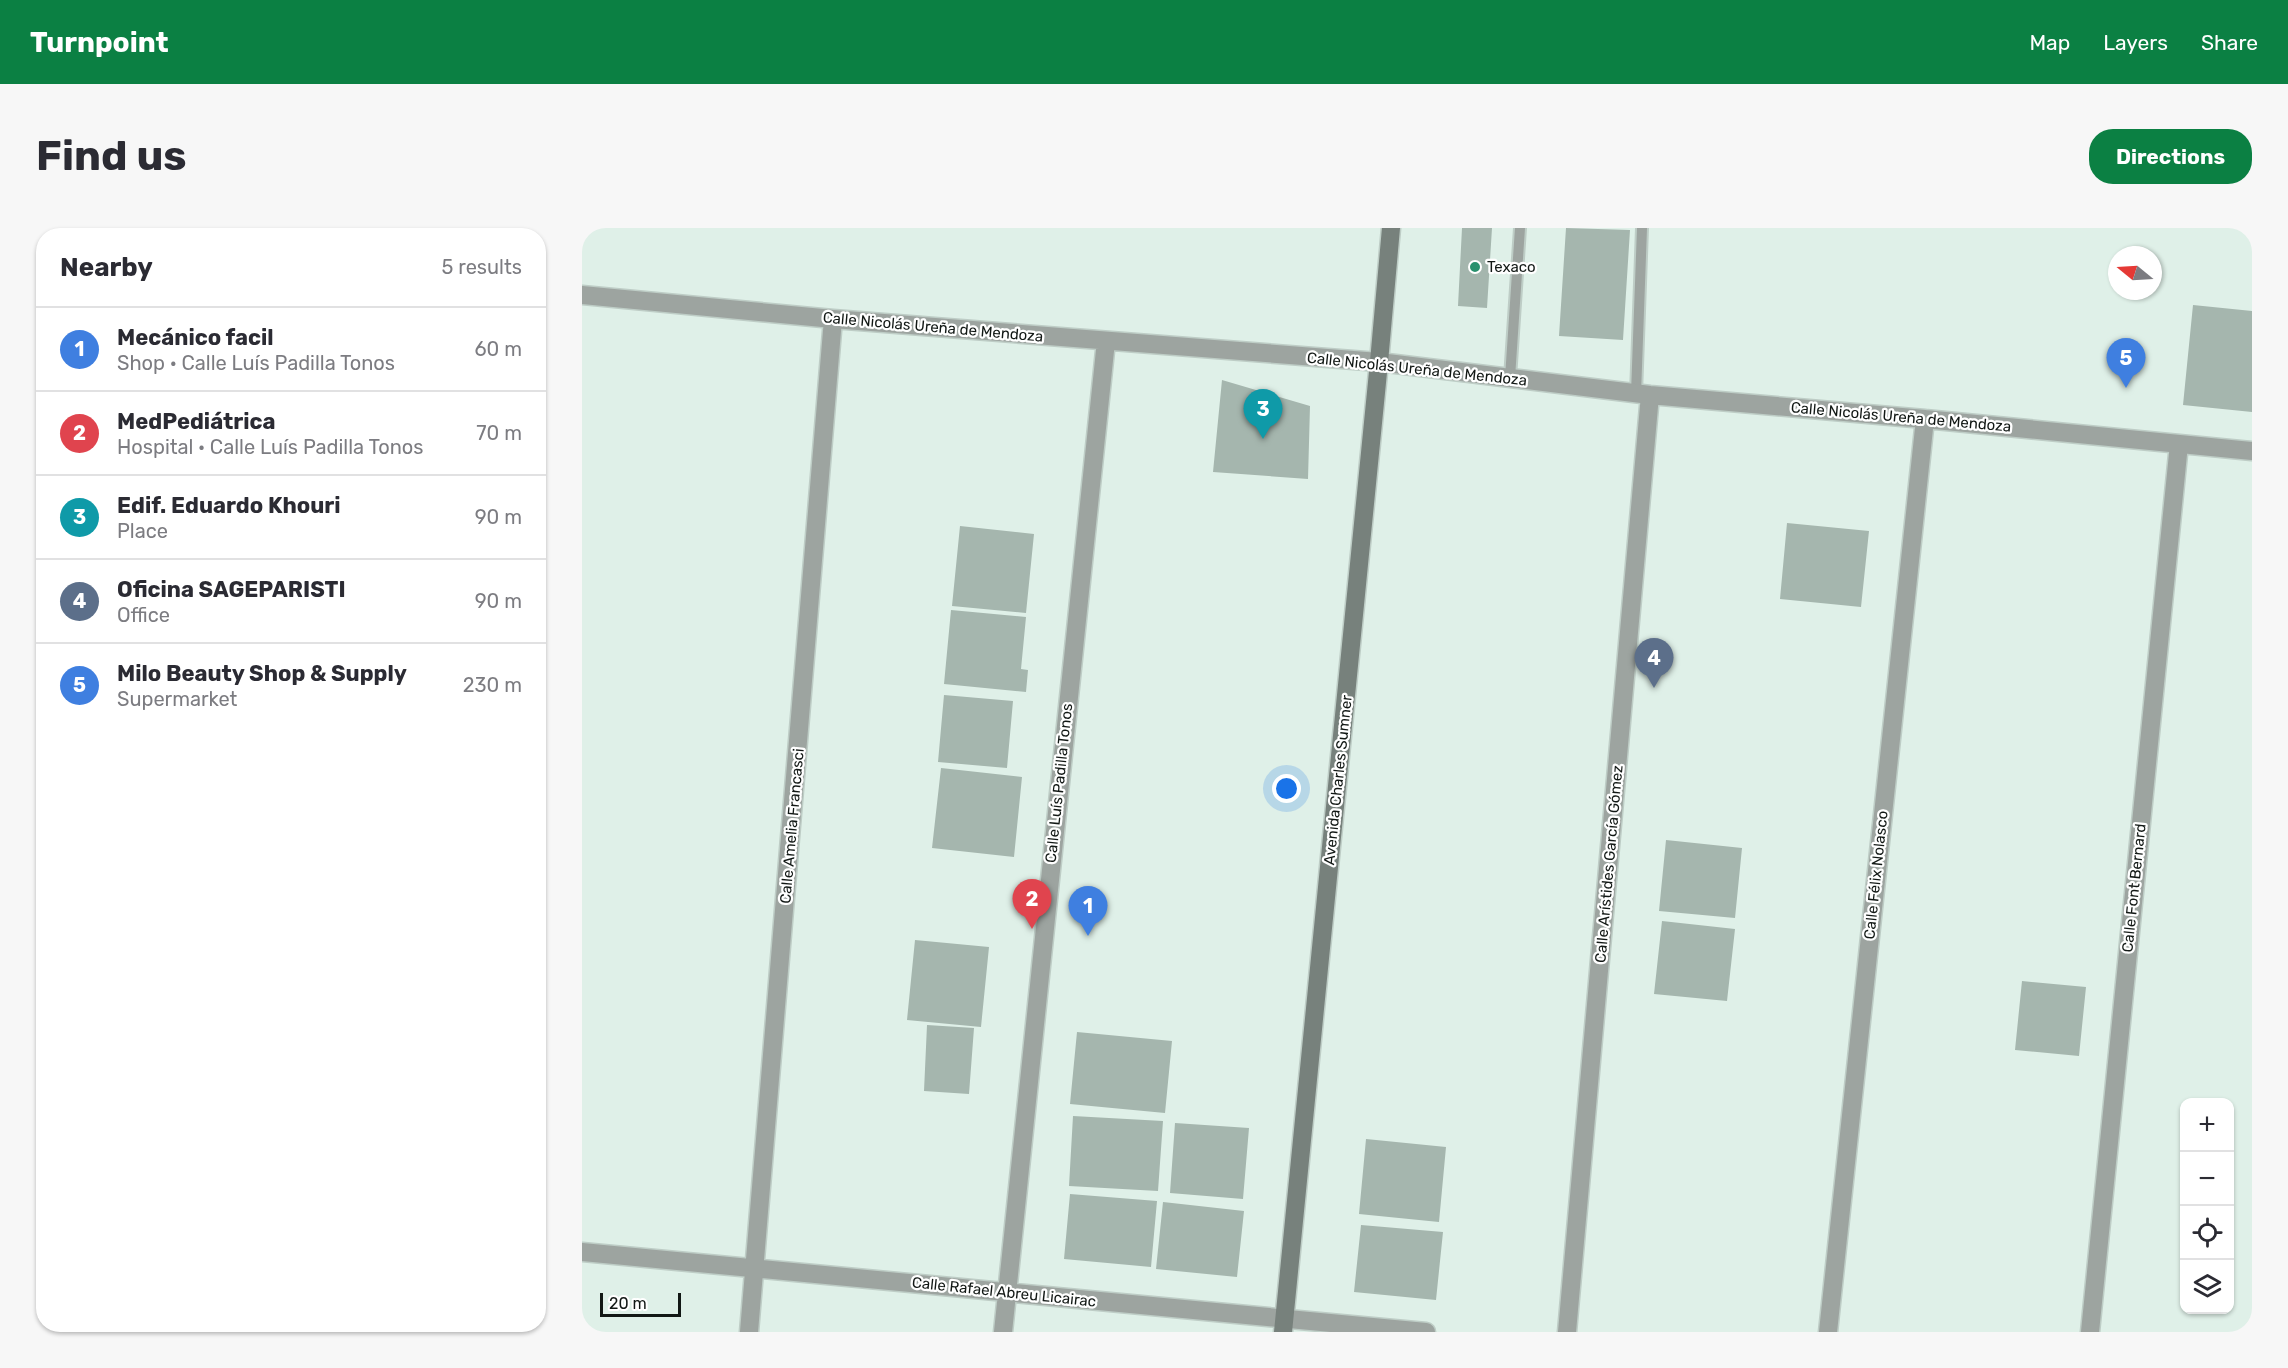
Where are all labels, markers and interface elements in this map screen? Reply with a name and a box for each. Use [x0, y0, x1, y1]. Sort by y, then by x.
text: Turnpoint [30, 26, 169, 59]
text: Map [2029, 30, 2070, 55]
text: Layers [2103, 30, 2168, 55]
text: Share [2201, 30, 2258, 55]
button: Directions [2089, 129, 2252, 184]
text: Find us [36, 131, 187, 181]
north arrow [2108, 246, 2162, 300]
text: Nearby [60, 252, 153, 283]
text: 5 results [441, 255, 522, 279]
place label: Texaco [1487, 258, 1536, 276]
marker: Texaco [1468, 260, 1482, 274]
street label: Calle Nicolás Ureña de Mendoza [822, 308, 1044, 346]
text: Mecánico facil [117, 324, 274, 351]
text: 1 [75, 337, 84, 361]
text: 60 m [475, 337, 522, 361]
pin: 5 [2106, 338, 2146, 388]
street label: Calle Nicolás Ureña de Mendoza [1306, 348, 1528, 390]
text: Shop · Calle Luís Padilla Tonos [117, 351, 395, 375]
pin: 3 [1244, 390, 1282, 439]
street label: Calle Nicolás Ureña de Mendoza [1790, 398, 2012, 436]
text: MedPediátrica [117, 408, 276, 435]
text: 2 [73, 421, 86, 445]
text: 70 m [476, 421, 522, 445]
text: Hospital · Calle Luís Padilla Tonos [117, 435, 423, 459]
text: Edif. Eduardo Khouri [117, 492, 341, 519]
text: 3 [73, 505, 86, 529]
text: 90 m [475, 505, 522, 529]
text: Place [117, 519, 168, 543]
text: Oficina SAGEPARISTI [117, 576, 346, 603]
text: 4 [73, 589, 86, 613]
text: 90 m [475, 589, 522, 613]
text: Office [117, 603, 170, 627]
pin: 4 [1634, 638, 1674, 688]
text: Milo Beauty Shop & Supply [117, 660, 407, 687]
text: 5 [73, 673, 86, 697]
text: 230 m [463, 673, 522, 697]
text: Supermarket [117, 687, 237, 711]
street label: Avenida Charles Sumner [1320, 694, 1356, 866]
street label: Calle Luís Padilla Tonos [1042, 702, 1076, 864]
street label: Calle Amelia Francasci [776, 748, 808, 904]
street label: Calle Arístides García Gómez [1591, 764, 1627, 964]
your location [1272, 774, 1301, 803]
street label: Calle Félix Nolasco [1860, 810, 1892, 940]
street label: Calle Font Bernard [2118, 823, 2150, 953]
pin: 2 [1012, 880, 1052, 929]
pin: 1 [1068, 886, 1108, 936]
map controls [2180, 1098, 2234, 1314]
button: + [2180, 1098, 2234, 1152]
button: − [2180, 1152, 2234, 1206]
button: locate [2180, 1206, 2234, 1260]
button: layers [2180, 1260, 2234, 1314]
street label: Calle Rafael Abreu Licairac [911, 1273, 1097, 1311]
scale bar [600, 1290, 681, 1318]
text: 20 m [609, 1294, 647, 1313]

